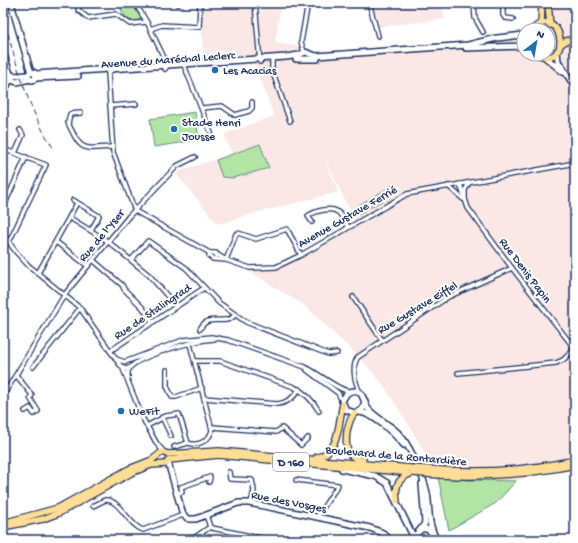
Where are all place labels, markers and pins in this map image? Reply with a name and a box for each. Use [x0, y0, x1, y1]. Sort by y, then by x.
marker: Les Acacias [210, 65, 220, 75]
place label: Les Acacias [223, 65, 277, 79]
place label: Stade Henri Jousse [182, 117, 241, 145]
marker: Stade Henri Jousse [169, 124, 179, 134]
marker: WeFit [116, 406, 126, 416]
place label: WeFit [129, 406, 160, 420]

